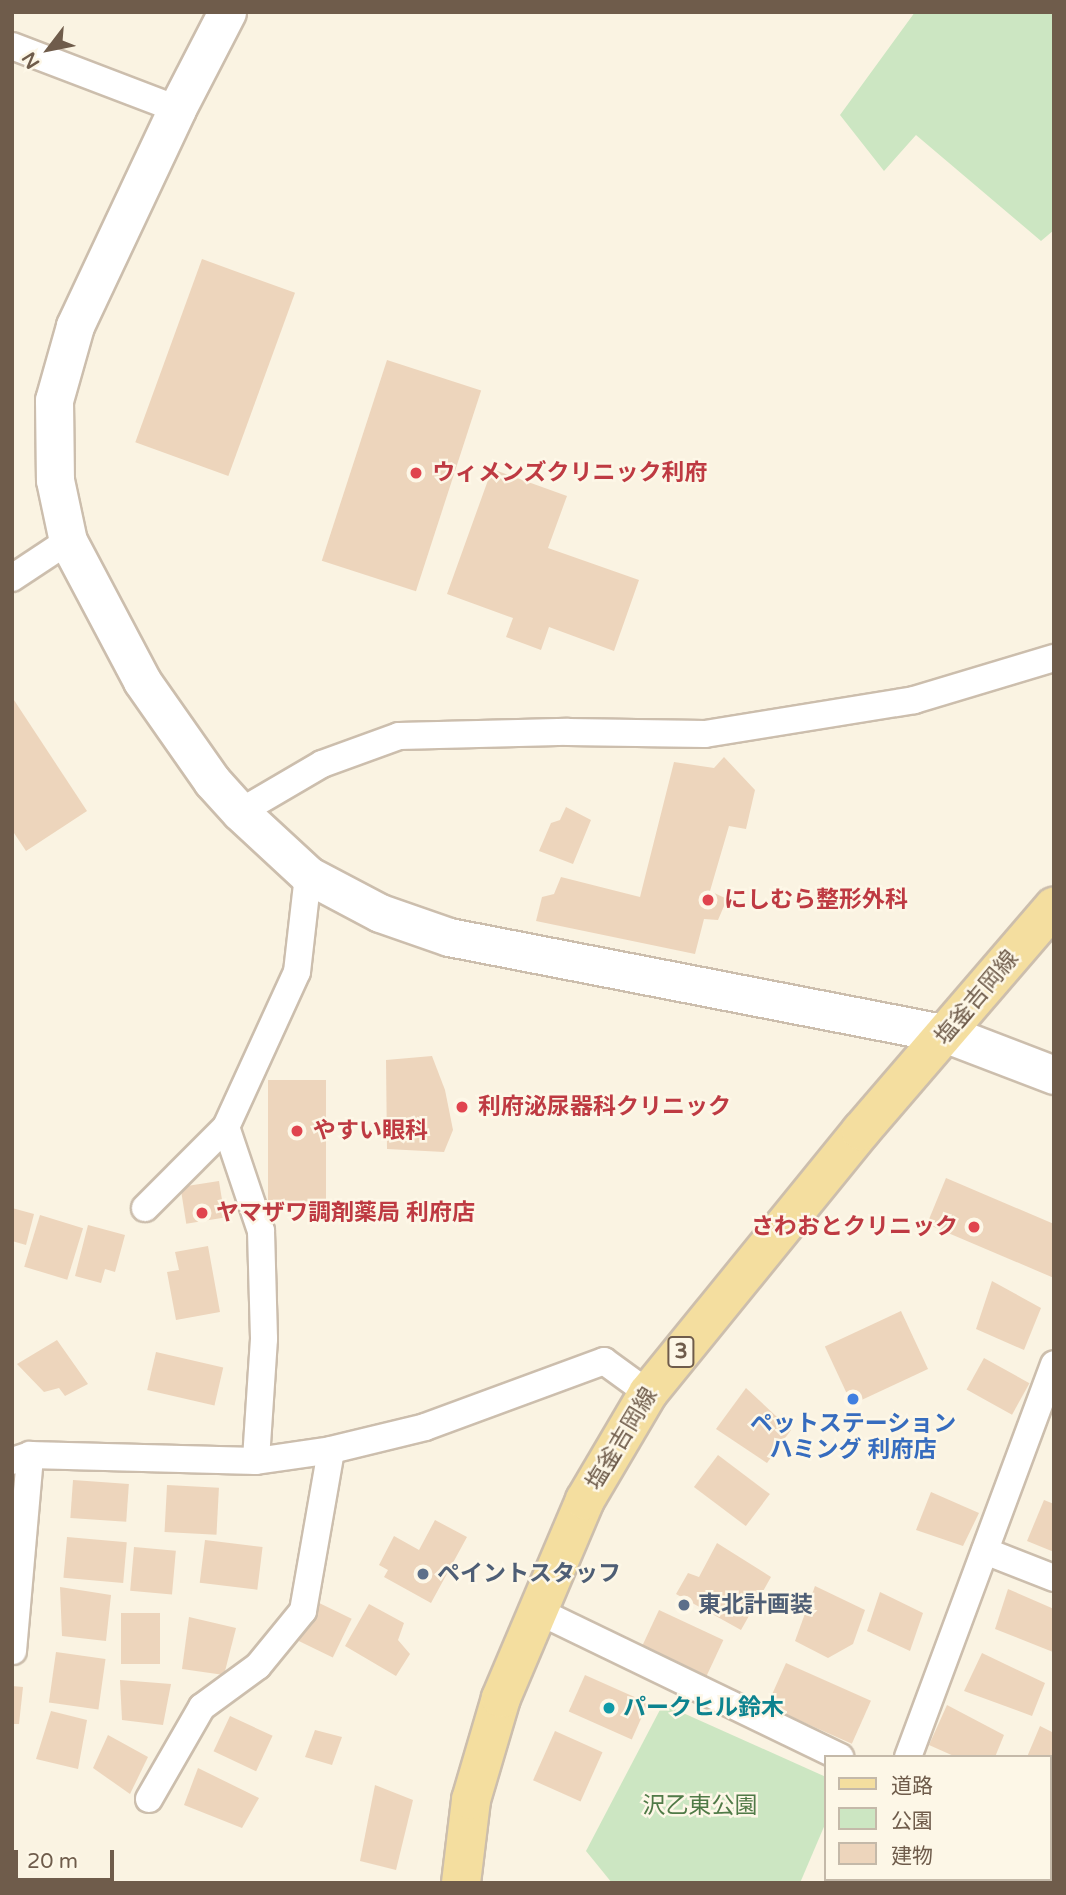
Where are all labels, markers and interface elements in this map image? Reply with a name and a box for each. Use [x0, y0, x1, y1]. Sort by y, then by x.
north arrow [14, 14, 84, 84]
text: N [18, 48, 45, 72]
place label: ウィメンズクリニック利府 [432, 459, 708, 487]
marker: ウィメンズクリニック利府 [406, 463, 426, 483]
place label: にしむら整形外科 [724, 886, 908, 914]
marker: にしむら整形外科 [698, 890, 718, 910]
street label: 塩釜吉岡線 [929, 945, 1025, 1051]
place label: 利府泌尿器科クリニック [478, 1093, 731, 1121]
marker: 利府泌尿器科クリニック [452, 1097, 472, 1117]
place label: やすい眼科 [313, 1117, 428, 1145]
marker: やすい眼科 [287, 1121, 307, 1141]
place label: ヤマザワ調剤薬局 利府店 [216, 1199, 475, 1227]
marker: ヤマザワ調剤薬局 利府店 [194, 1205, 210, 1221]
place label: さわおとクリニック [751, 1213, 958, 1241]
marker: さわおとクリニック [964, 1217, 984, 1237]
road number: 3 [667, 1334, 695, 1370]
street label: 塩釜吉岡線 [581, 1383, 663, 1495]
marker: ペットステーション ハミング 利府店 [845, 1391, 861, 1407]
place label: ペットステーション ハミング 利府店 [750, 1410, 956, 1464]
place label: ペイントスタッフ [437, 1560, 621, 1588]
marker: ペイントスタッフ [415, 1566, 431, 1582]
place label: 東北計画装 [698, 1591, 813, 1619]
marker: 東北計画装 [676, 1597, 692, 1613]
place label: パークヒル鈴木 [623, 1694, 784, 1722]
marker: パークヒル鈴木 [601, 1700, 617, 1716]
legend [824, 1755, 1052, 1881]
text: 道路 [891, 1774, 933, 1799]
park label: 沢乙東公園 [643, 1792, 757, 1820]
text: 公園 [891, 1809, 933, 1834]
scale bar [18, 1836, 117, 1880]
text: 建物 [891, 1844, 933, 1869]
text: 20 m [27, 1849, 78, 1874]

